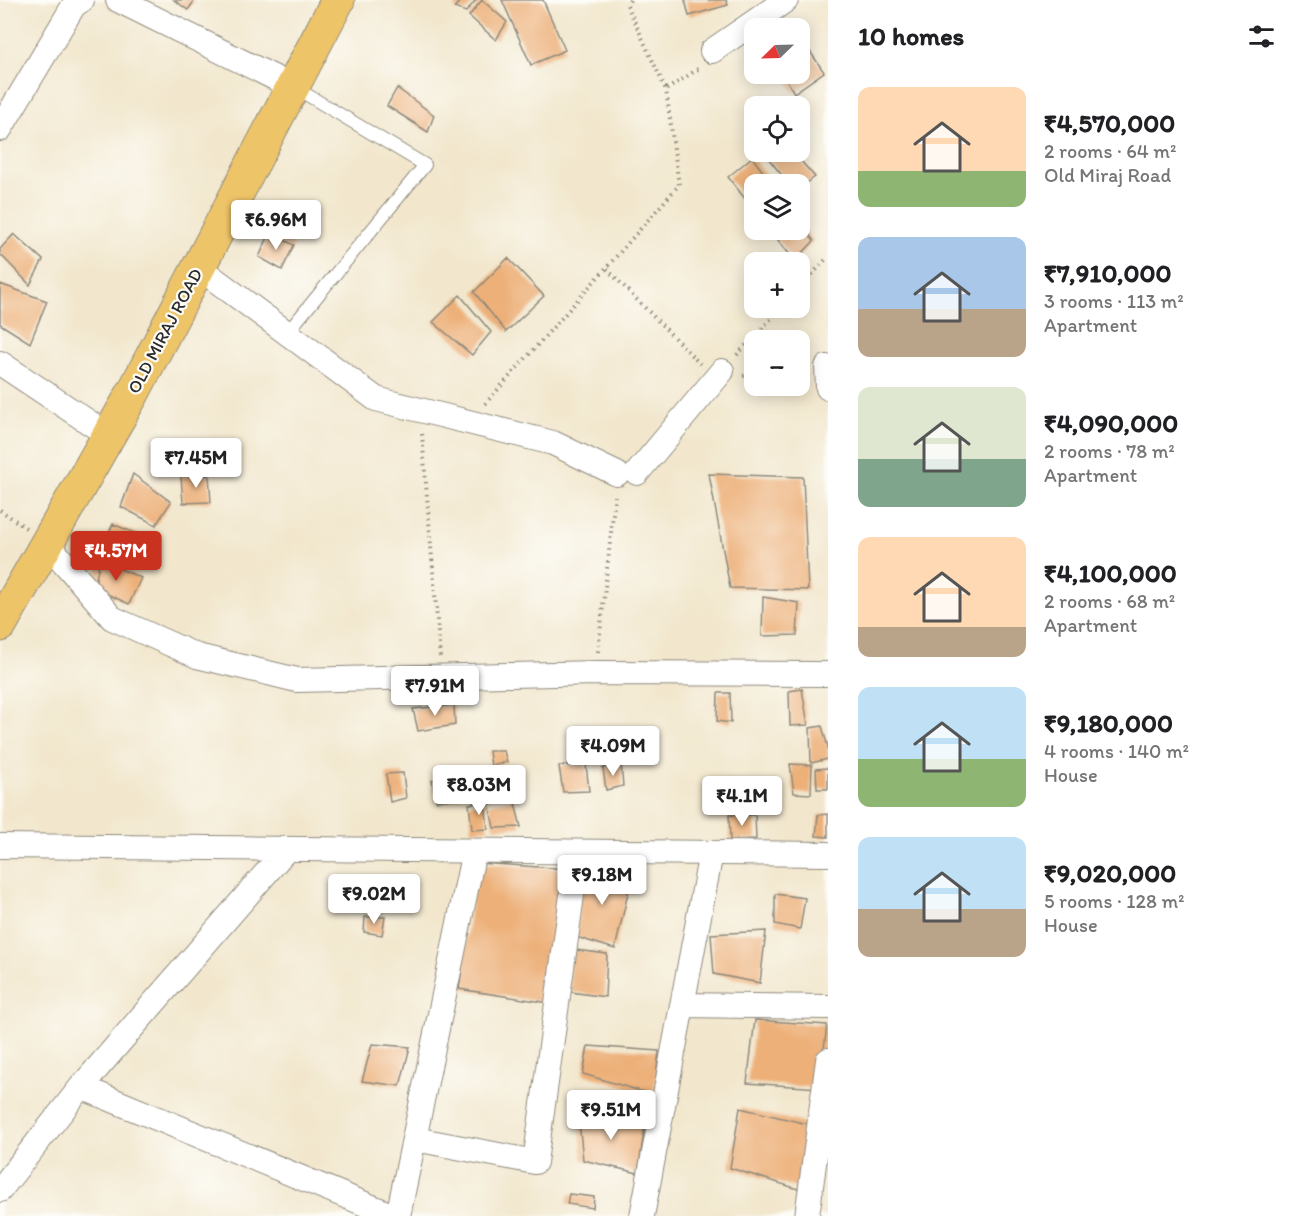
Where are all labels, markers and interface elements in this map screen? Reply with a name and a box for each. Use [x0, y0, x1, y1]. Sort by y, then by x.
north arrow [744, 18, 810, 84]
map controls [744, 18, 810, 396]
text: 10 homes [858, 20, 964, 52]
icon: filters [1245, 20, 1278, 53]
button: locate [744, 96, 810, 162]
text: ₹4,570,000 [1044, 107, 1175, 139]
icon: home [906, 111, 978, 183]
text: 2 rooms · 64 m² [1044, 139, 1176, 163]
text: Old Miraj Road [1044, 163, 1171, 187]
button: layers [744, 174, 810, 240]
pin: ₹6.96M [227, 200, 325, 251]
text: ₹6.96M [245, 207, 307, 231]
button: + [744, 252, 810, 318]
text: ₹7,910,000 [1044, 257, 1172, 289]
icon: home [906, 261, 978, 333]
street label: OLD MIRAJ ROAD [123, 265, 207, 397]
text: 3 rooms · 113 m² [1044, 289, 1184, 313]
text: Apartment [1044, 313, 1137, 337]
button: − [744, 330, 810, 396]
text: ₹4,090,000 [1044, 407, 1178, 439]
icon: home [906, 411, 978, 483]
pin: ₹7.45M [147, 438, 245, 489]
text: 2 rooms · 78 m² [1044, 439, 1175, 463]
text: ₹7.45M [165, 445, 227, 469]
text: Apartment [1044, 463, 1137, 487]
pin: ₹4.57M [67, 531, 165, 582]
text: ₹4.57M [85, 538, 147, 562]
text: ₹4,100,000 [1044, 557, 1177, 589]
icon: home [906, 561, 978, 633]
text: 2 rooms · 68 m² [1044, 589, 1175, 613]
text: Apartment [1044, 613, 1137, 637]
pin: ₹7.91M [386, 666, 484, 717]
text: ₹7.91M [405, 673, 465, 697]
text: ₹9,180,000 [1044, 707, 1173, 739]
icon: home [906, 711, 978, 783]
pin: ₹4.09M [564, 726, 662, 777]
text: ₹4.09M [580, 733, 646, 757]
text: 4 rooms · 140 m² [1044, 739, 1189, 763]
text: House [1044, 763, 1098, 787]
pin: ₹8.03M [430, 765, 528, 816]
text: ₹8.03M [447, 772, 511, 796]
pin: ₹4.1M [700, 776, 784, 827]
text: ₹4.1M [716, 783, 768, 807]
pin: ₹9.18M [553, 855, 651, 906]
text: ₹9,020,000 [1044, 857, 1176, 889]
icon: home [906, 861, 978, 933]
text: ₹9.18M [571, 862, 633, 886]
pin: ₹9.02M [325, 874, 423, 925]
text: ₹9.02M [342, 881, 406, 905]
text: 5 rooms · 128 m² [1044, 889, 1185, 913]
text: House [1044, 913, 1098, 937]
pin: ₹9.51M [562, 1090, 660, 1141]
text: ₹9.51M [581, 1097, 641, 1121]

